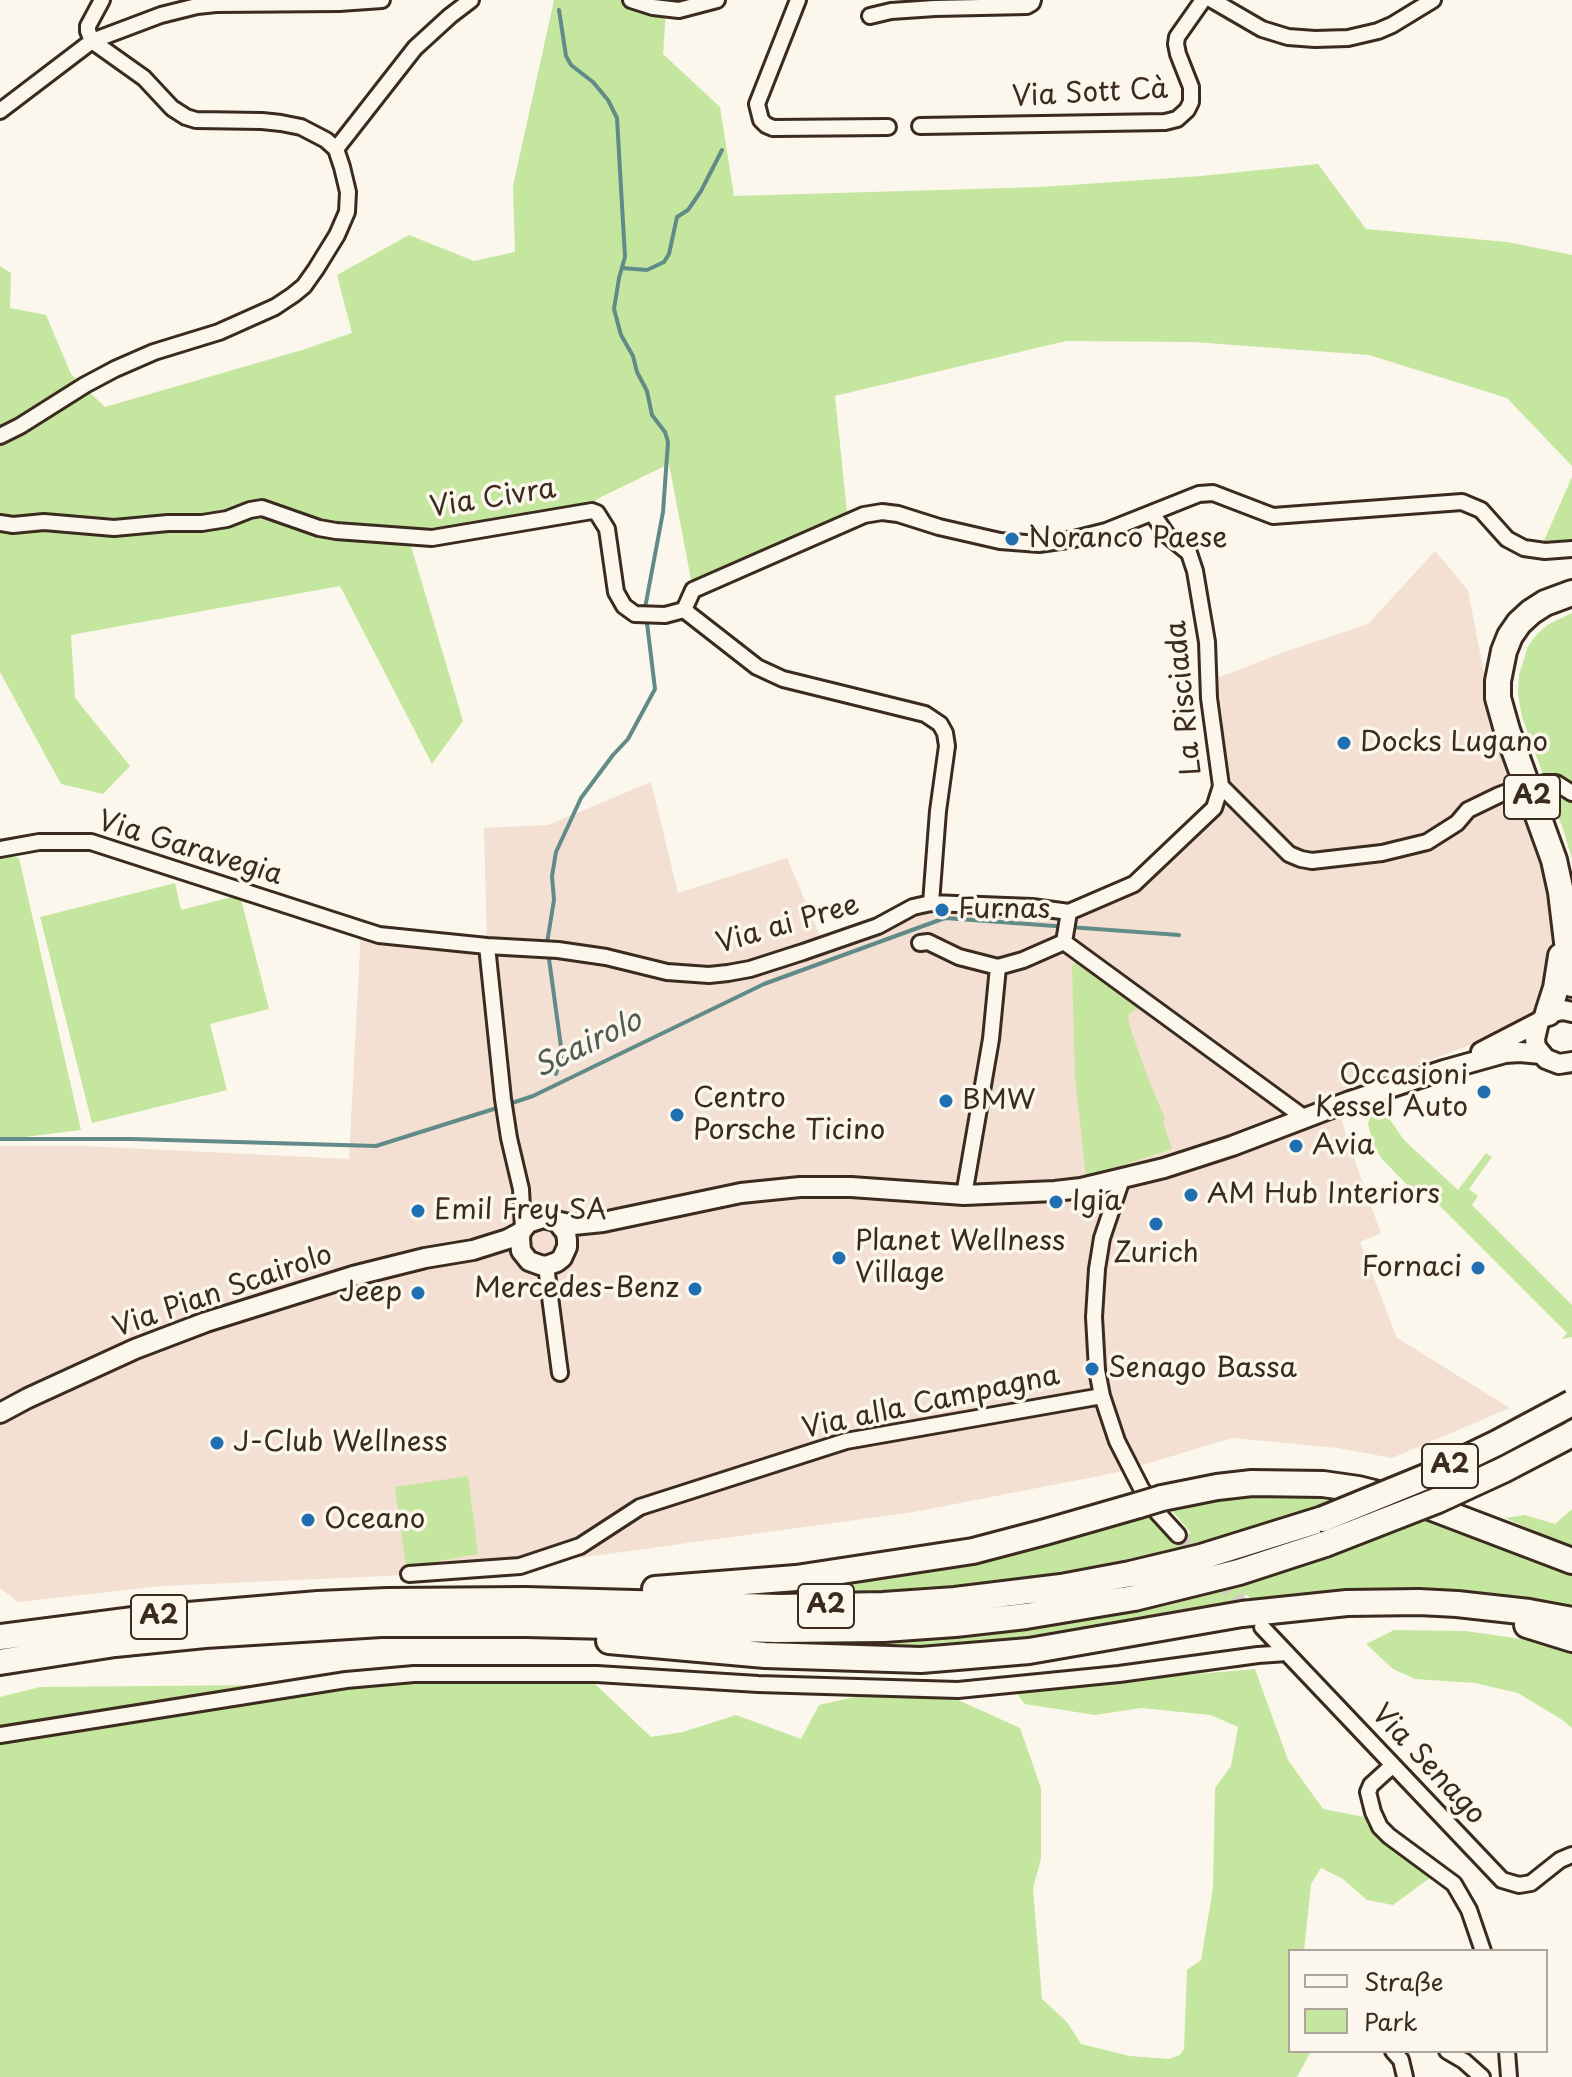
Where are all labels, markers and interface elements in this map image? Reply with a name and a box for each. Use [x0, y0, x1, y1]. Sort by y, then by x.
street label: Via Sott Cà [1011, 73, 1169, 115]
street label: Via Civra [428, 472, 558, 526]
place label: Noranco Paese [1028, 522, 1227, 556]
marker: Noranco Paese [1003, 530, 1021, 548]
street label: La Risciada [1160, 619, 1210, 777]
place label: Docks Lugano [1360, 726, 1548, 760]
marker: Docks Lugano [1335, 734, 1353, 752]
road number: A2 [1504, 775, 1560, 819]
street label: Via Garavegia [94, 805, 286, 893]
street label: Via ai Pree [713, 889, 863, 961]
place label: Furnas [958, 893, 1050, 927]
marker: Furnas [933, 901, 951, 919]
water label: Scairolo [528, 1003, 648, 1087]
place label: Occasioni Kessel Auto [1315, 1059, 1468, 1125]
place label: Centro Porsche Ticino [693, 1082, 885, 1148]
marker: Occasioni Kessel Auto [1475, 1083, 1493, 1101]
place label: BMW [962, 1084, 1036, 1118]
marker: BMW [937, 1092, 955, 1110]
marker: Centro Porsche Ticino [668, 1106, 686, 1124]
place label: Avia [1312, 1129, 1374, 1163]
marker: Avia [1287, 1137, 1305, 1155]
place label: AM Hub Interiors [1207, 1178, 1440, 1212]
place label: Igia [1072, 1185, 1122, 1219]
marker: AM Hub Interiors [1182, 1186, 1200, 1204]
marker: Igia [1047, 1193, 1065, 1211]
place label: Emil Frey SA [434, 1194, 606, 1228]
marker: Emil Frey SA [409, 1202, 427, 1220]
marker: Zurich [1147, 1215, 1165, 1233]
place label: Planet Wellness Village [855, 1225, 1065, 1291]
place label: Zurich [1113, 1237, 1199, 1271]
street label: Via Pian Scairolo [109, 1239, 337, 1345]
marker: Planet Wellness Village [830, 1249, 848, 1267]
place label: Fornaci [1361, 1251, 1462, 1285]
marker: Fornaci [1469, 1259, 1487, 1277]
place label: Mercedes-Benz [474, 1272, 679, 1306]
place label: Jeep [339, 1276, 402, 1310]
marker: Mercedes-Benz [686, 1280, 704, 1298]
marker: Jeep [409, 1284, 427, 1302]
place label: Senago Bassa [1108, 1352, 1297, 1386]
street label: Via alla Campagna [799, 1359, 1063, 1447]
marker: Senago Bassa [1083, 1360, 1101, 1378]
place label: J-Club Wellness [233, 1426, 447, 1460]
marker: J-Club Wellness [208, 1434, 226, 1452]
road number: A2 [1422, 1444, 1478, 1488]
place label: Oceano [324, 1503, 425, 1537]
marker: Oceano [299, 1511, 317, 1529]
road number: A2 [798, 1584, 854, 1628]
road number: A2 [131, 1595, 187, 1639]
street label: Via Senago [1364, 1698, 1492, 1832]
legend [1288, 1949, 1548, 2053]
text: Straße [1364, 1963, 1443, 1999]
text: Park [1364, 2003, 1418, 2039]

